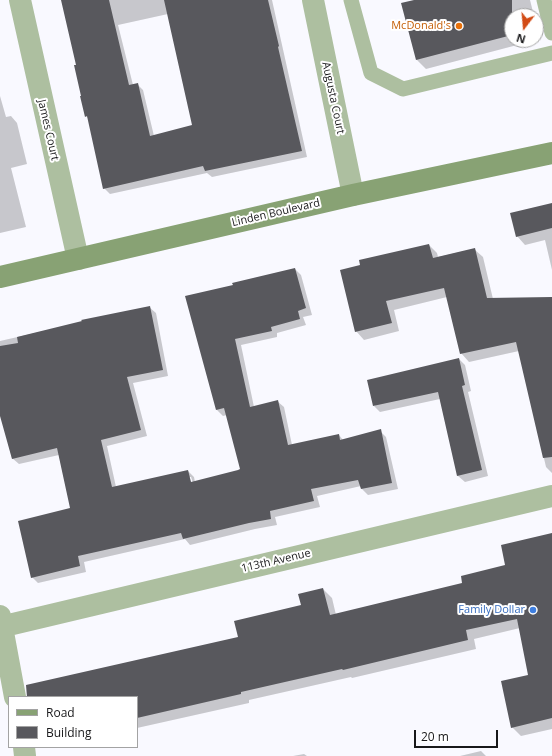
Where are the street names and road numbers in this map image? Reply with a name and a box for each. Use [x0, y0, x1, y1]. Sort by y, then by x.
street label: Augusta Court [319, 61, 347, 135]
street label: James Court [35, 98, 61, 162]
street label: Linden Boulevard [231, 196, 321, 230]
street label: 113th Avenue [240, 547, 312, 575]

